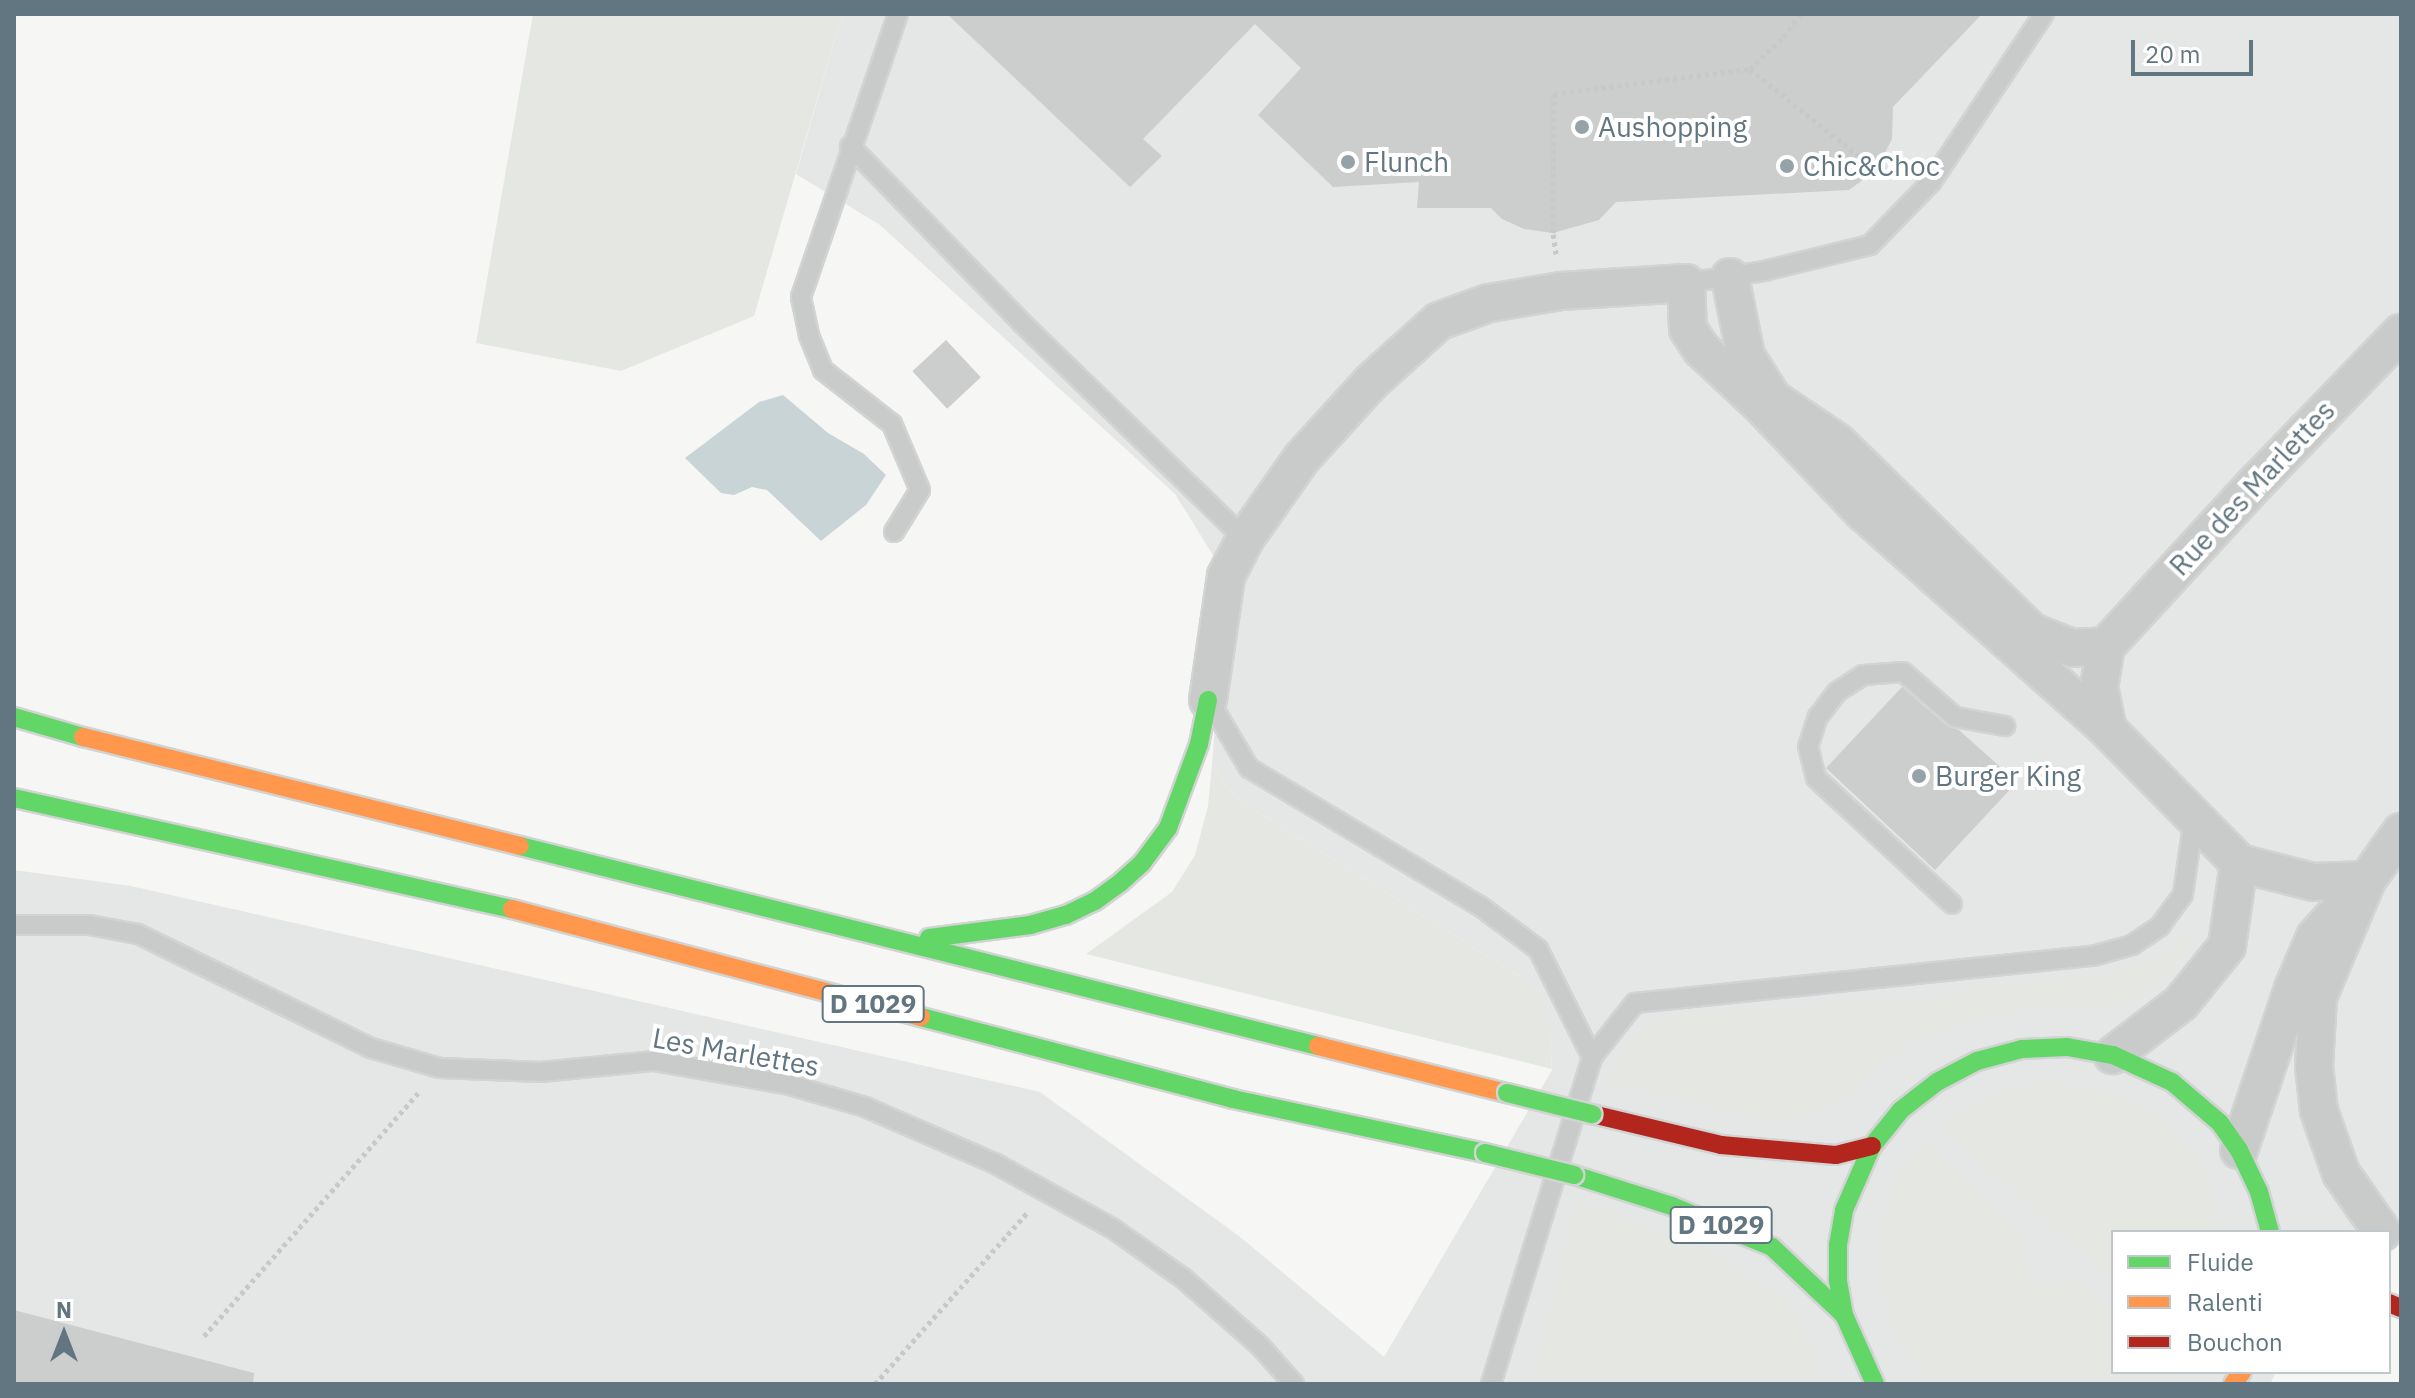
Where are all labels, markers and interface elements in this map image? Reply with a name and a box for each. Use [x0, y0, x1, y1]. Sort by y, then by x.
scale bar [2135, 24, 2257, 74]
text: 20 m [2145, 38, 2200, 70]
place label: Aushopping [1598, 110, 1747, 144]
marker: Aushopping [1573, 118, 1591, 136]
place label: Flunch [1364, 145, 1449, 179]
place label: Chic&Choc [1803, 149, 1940, 183]
marker: Flunch [1339, 153, 1357, 171]
marker: Chic&Choc [1778, 157, 1796, 175]
street label: Rue des Marlettes [2162, 394, 2342, 582]
place label: Burger King [1935, 759, 2081, 793]
marker: Burger King [1910, 767, 1928, 785]
road number: D 1029 [821, 982, 925, 1026]
street label: Les Marlettes [650, 1021, 822, 1083]
road number: D 1029 [1669, 1203, 1773, 1247]
legend [2111, 1230, 2391, 1374]
text: Fluide [2187, 1246, 2254, 1278]
text: Ralenti [2187, 1286, 2263, 1318]
north arrow [24, 1294, 104, 1374]
text: N [56, 1295, 72, 1324]
text: Bouchon [2187, 1326, 2283, 1358]

